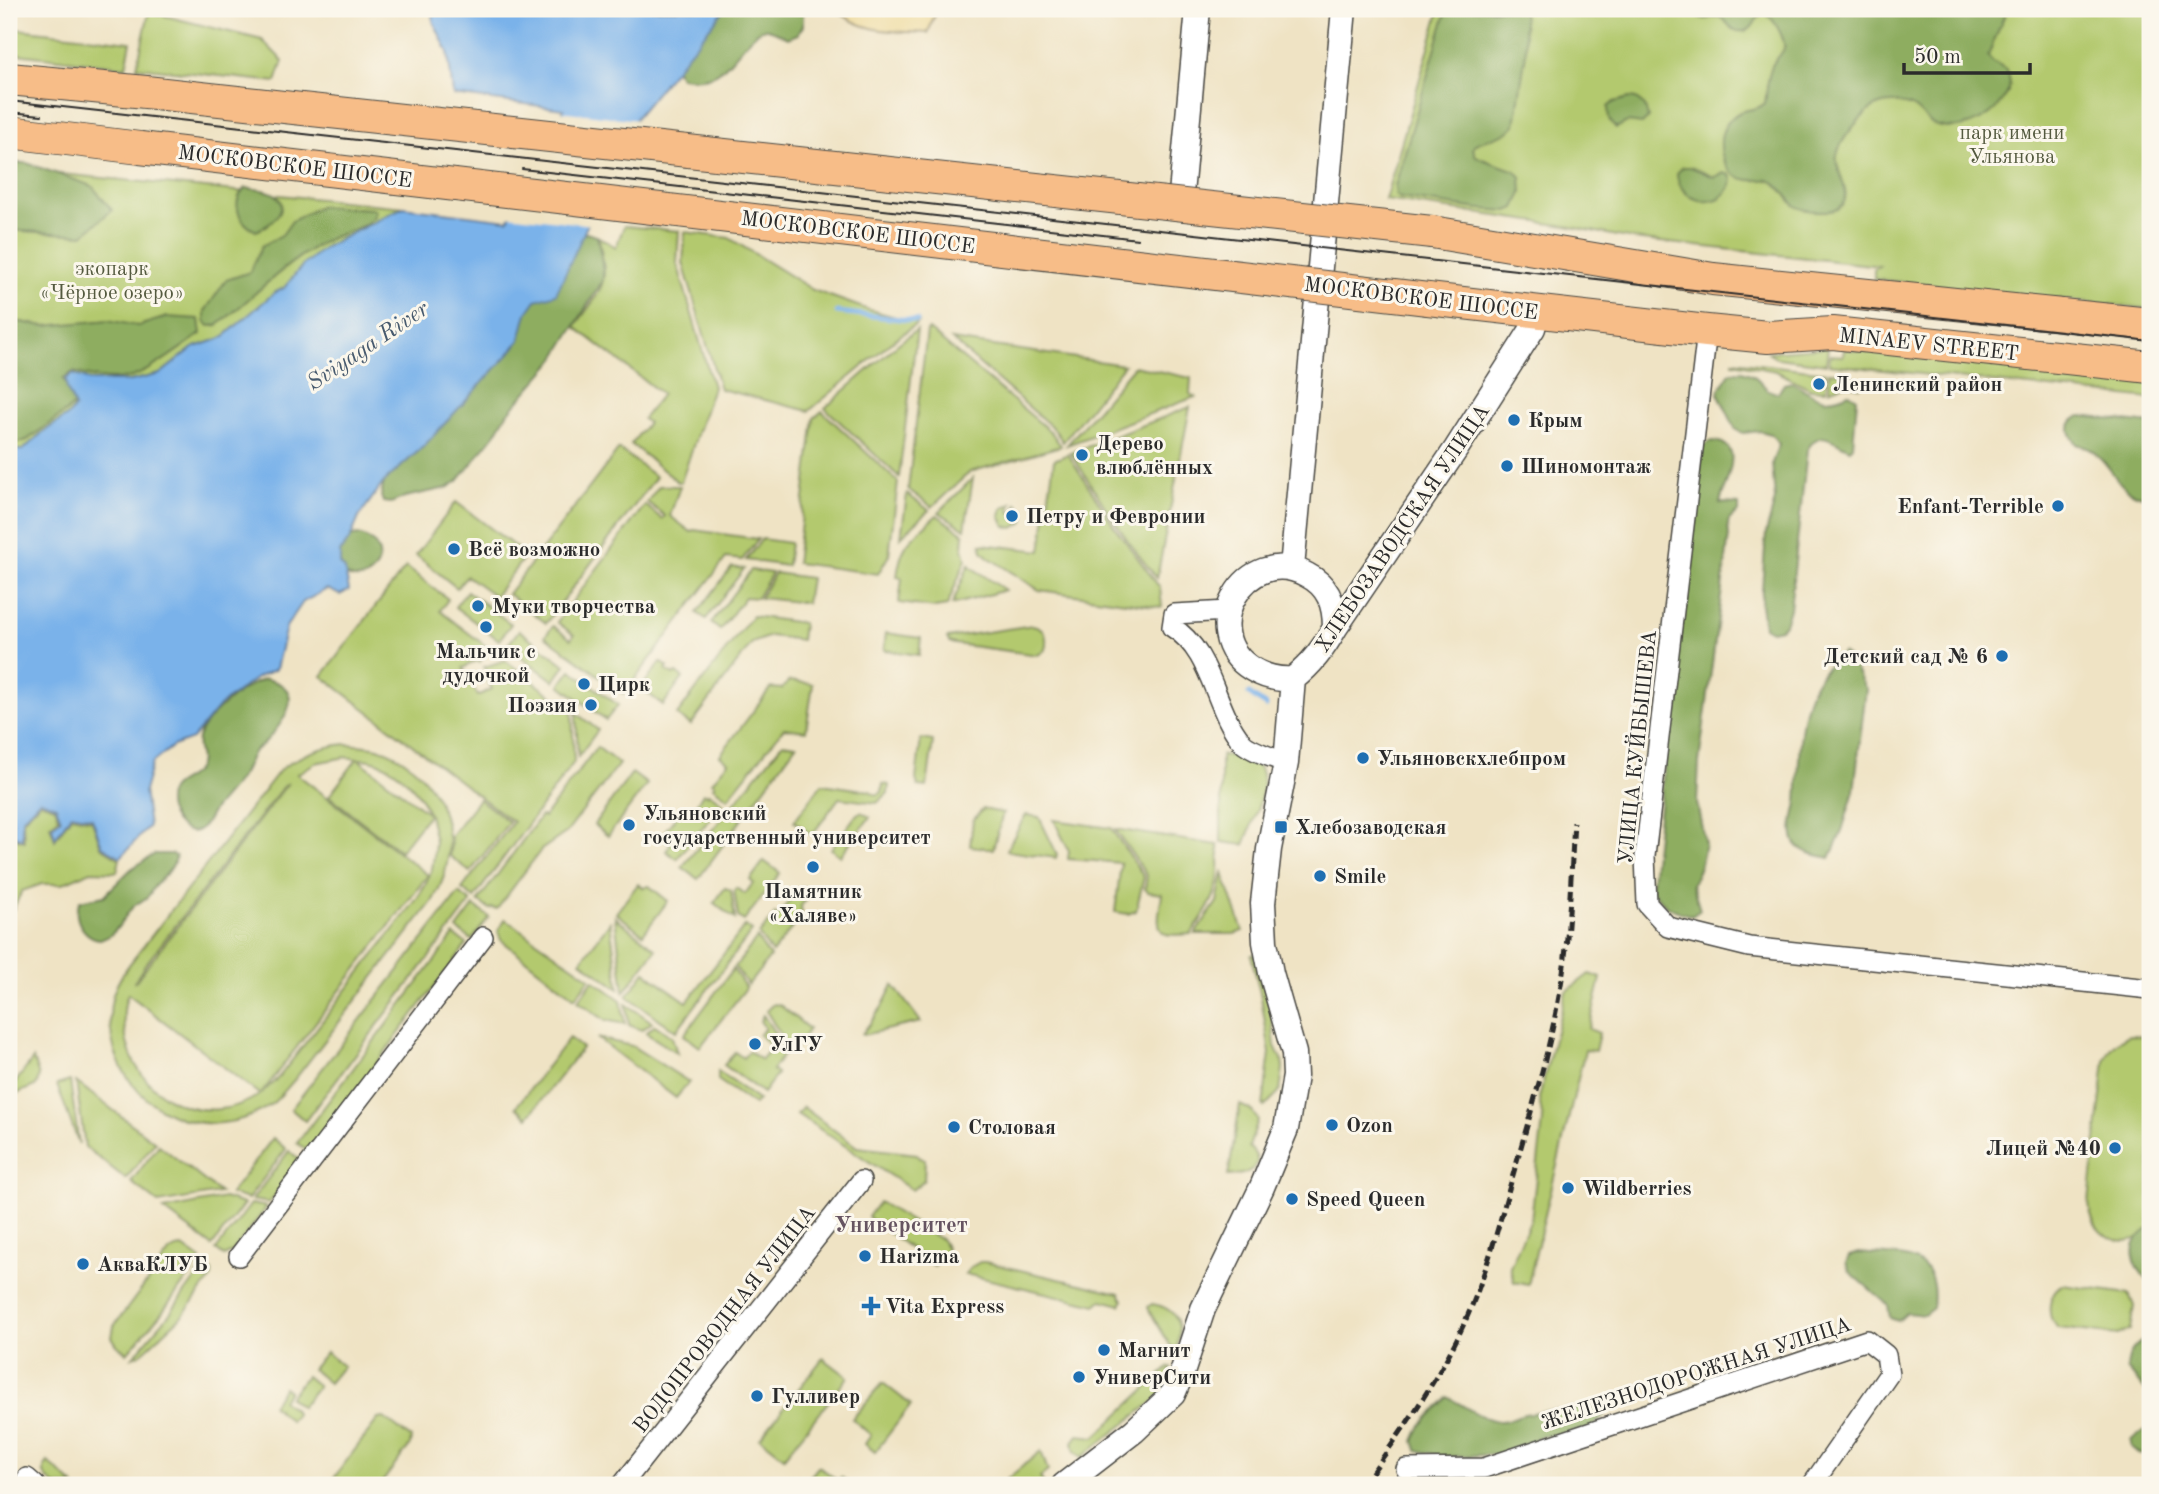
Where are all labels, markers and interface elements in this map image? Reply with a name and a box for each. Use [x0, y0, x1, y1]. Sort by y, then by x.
scale bar [1904, 32, 2030, 76]
text: 50 m [1914, 47, 1961, 68]
park label: парк имени Ульянова [1959, 123, 2065, 168]
street label: МОСКОВСКОЕ ШОССЕ [177, 143, 413, 192]
street label: МОСКОВСКОЕ ШОССЕ [740, 209, 976, 258]
park label: экопарк «Чёрное озеро» [40, 259, 184, 304]
street label: МОСКОВСКОЕ ШОССЕ [1303, 275, 1539, 324]
water label: Sviyaga River [303, 297, 434, 396]
street label: MINAEV STREET [1838, 326, 2020, 365]
place label: Ленинский район [1833, 375, 2002, 396]
marker: Ленинский район [1811, 376, 1827, 392]
street label: ХЛЕБОЗАВОДСКАЯ УЛИЦА [1312, 401, 1494, 657]
place label: Крым [1528, 411, 1583, 432]
marker: Крым [1506, 412, 1522, 428]
place label: Дерево влюблённых [1096, 434, 1213, 479]
marker: Дерево влюблённых [1074, 447, 1090, 463]
place label: Шиномонтаж [1521, 457, 1651, 478]
marker: Шиномонтаж [1499, 458, 1515, 474]
place label: Enfant-Terrible [1897, 497, 2044, 518]
marker: Enfant-Terrible [2050, 498, 2066, 514]
place label: Петру и Февронии [1026, 507, 1206, 528]
marker: Петру и Февронии [1004, 508, 1020, 524]
place label: Всё возможно [468, 540, 600, 561]
marker: Всё возможно [446, 541, 462, 557]
place label: Муки творчества [492, 597, 656, 618]
marker: Муки творчества [470, 598, 486, 614]
marker: Мальчик с дудочкой [478, 619, 494, 635]
street label: УЛИЦА КУЙБЫШЕВА [1611, 628, 1661, 865]
place label: Мальчик с дудочкой [436, 642, 536, 687]
place label: Детский сад № 6 [1824, 647, 1988, 668]
marker: Детский сад № 6 [1994, 648, 2010, 664]
place label: Цирк [598, 675, 650, 696]
marker: Цирк [576, 676, 592, 692]
place label: Поэзия [507, 696, 577, 717]
marker: Поэзия [583, 697, 599, 713]
place label: Ульяновскхлебпром [1377, 749, 1566, 770]
marker: Ульяновскхлебпром [1355, 750, 1371, 766]
place label: Ульяновский государственный университет [643, 804, 931, 849]
marker: Ульяновский государственный университет [621, 817, 637, 833]
place label: Хлебозаводская [1295, 818, 1447, 839]
marker: Хлебозаводская [1273, 819, 1289, 835]
marker: Памятник «Халяве» [805, 859, 821, 875]
place label: Smile [1334, 867, 1386, 888]
marker: Smile [1312, 868, 1328, 884]
place label: Памятник «Халяве» [764, 882, 862, 927]
place label: УлГУ [769, 1035, 823, 1056]
marker: УлГУ [747, 1036, 763, 1052]
place label: Ozon [1346, 1116, 1393, 1137]
marker: Ozon [1324, 1117, 1340, 1133]
place label: Столовая [968, 1118, 1056, 1139]
marker: Столовая [946, 1119, 962, 1135]
place label: Лицей №40 [1986, 1139, 2101, 1160]
marker: Лицей №40 [2107, 1140, 2123, 1156]
place label: Wildberries [1582, 1179, 1692, 1200]
marker: Wildberries [1560, 1180, 1576, 1196]
place label: Speed Queen [1306, 1190, 1425, 1211]
marker: Speed Queen [1284, 1191, 1300, 1207]
street label: ВОДОПРОВОДНАЯ УЛИЦА [630, 1203, 820, 1437]
district label: Университет [834, 1214, 968, 1237]
place label: Harizma [879, 1247, 960, 1268]
marker: Harizma [857, 1248, 873, 1264]
place label: АкваКЛУБ [97, 1255, 208, 1276]
marker: АкваКЛУБ [75, 1256, 91, 1272]
place label: Vita Express [885, 1297, 1004, 1318]
marker: Vita Express [863, 1298, 879, 1314]
street label: ЖЕЛЕЗНОДОРОЖНАЯ УЛИЦА [1539, 1314, 1854, 1434]
place label: Магнит [1118, 1341, 1191, 1362]
marker: Магнит [1096, 1342, 1112, 1358]
place label: УниверСити [1093, 1368, 1211, 1389]
marker: УниверСити [1071, 1369, 1087, 1385]
place label: Гулливер [771, 1387, 860, 1408]
marker: Гулливер [749, 1388, 765, 1404]

